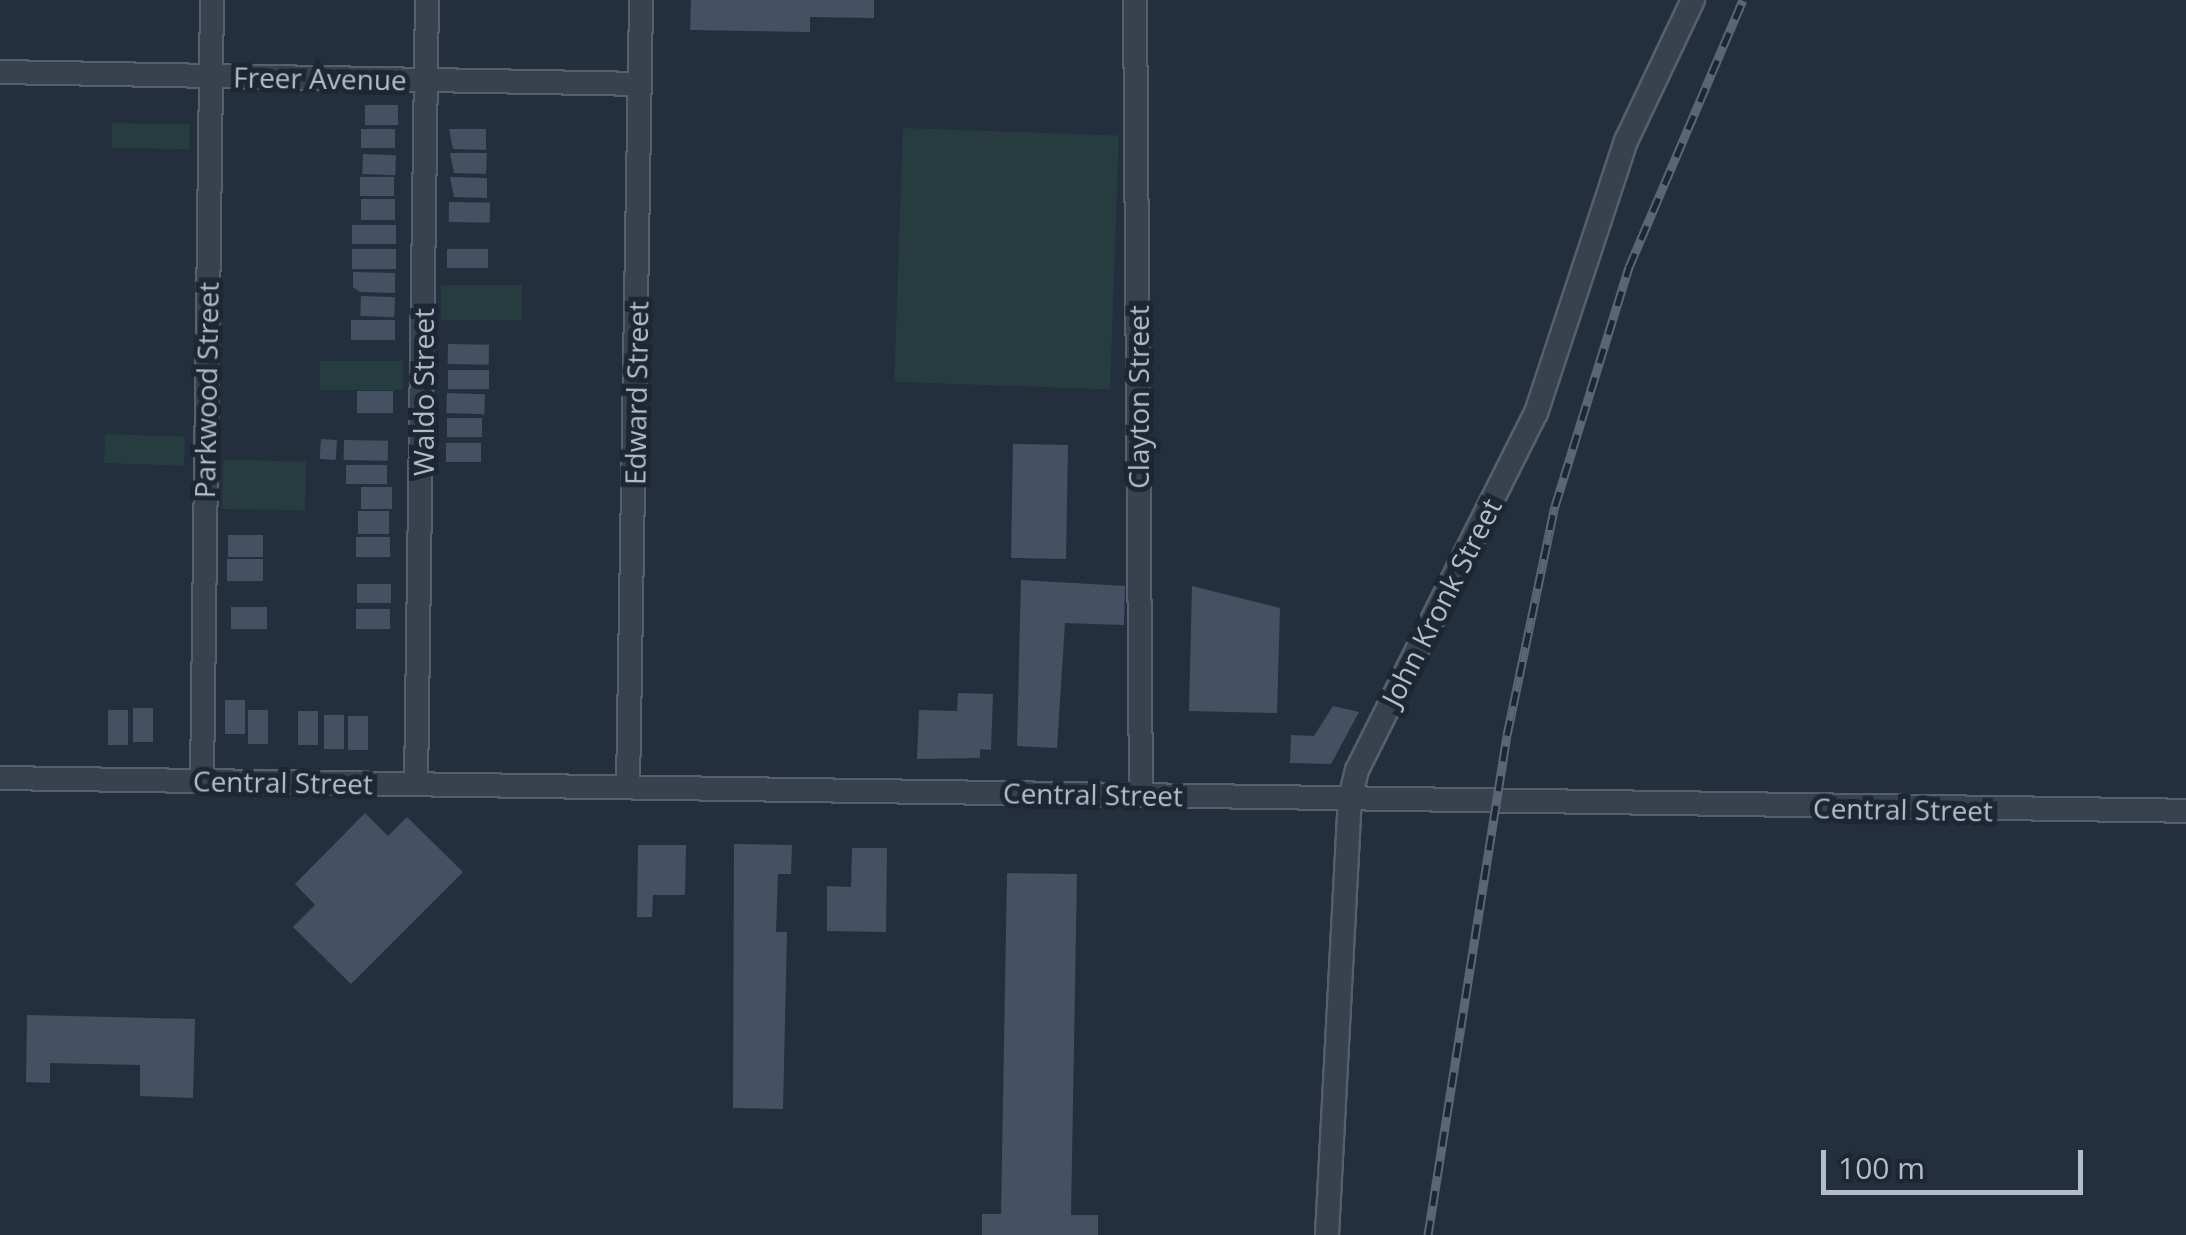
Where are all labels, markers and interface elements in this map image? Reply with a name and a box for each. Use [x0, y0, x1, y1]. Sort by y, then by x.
street label: Freer Avenue [233, 60, 407, 96]
street label: Parkwood Street [187, 281, 225, 499]
street label: Edward Street [618, 301, 654, 485]
street label: Clayton Street [1121, 305, 1155, 489]
street label: Waldo Street [406, 308, 440, 476]
street label: John Kronk Street [1374, 492, 1508, 712]
street label: Central Street [193, 764, 373, 800]
street label: Central Street [1003, 776, 1183, 812]
street label: Central Street [1813, 791, 1993, 827]
scale bar [1826, 1130, 2088, 1192]
text: 100 m [1838, 1147, 1925, 1188]

